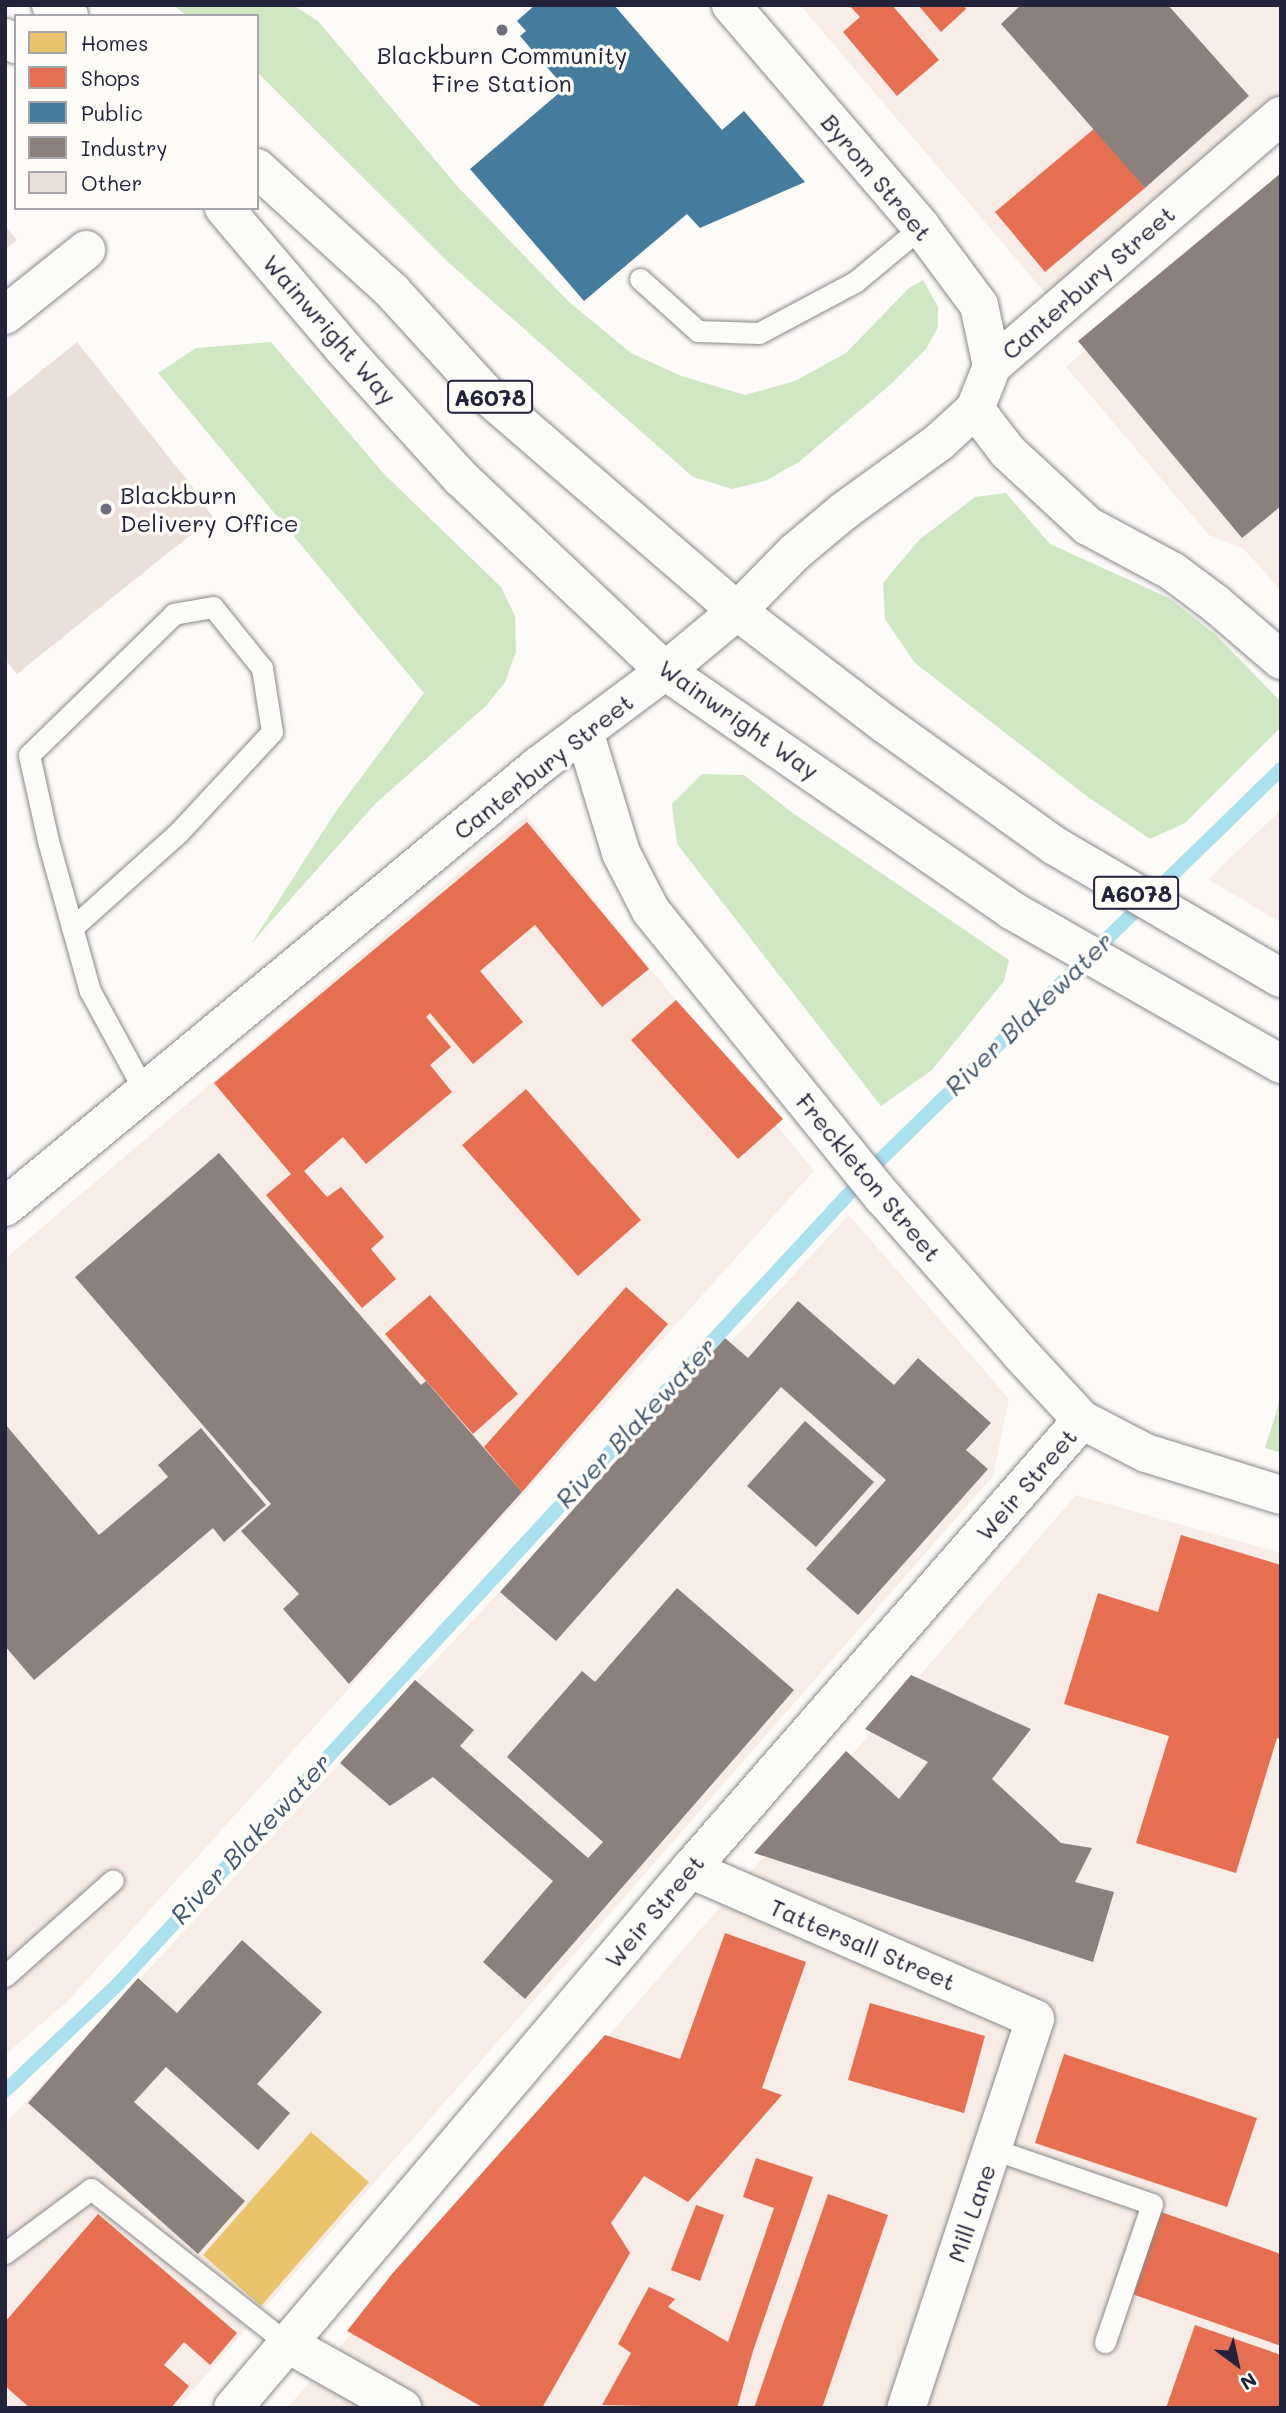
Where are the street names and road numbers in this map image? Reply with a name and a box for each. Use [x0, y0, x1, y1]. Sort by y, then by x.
street label: Byrom Street [816, 108, 938, 246]
street label: Canterbury Street [996, 199, 1180, 365]
street label: Wainwright Way [257, 248, 403, 410]
road number: A6078 [446, 378, 534, 416]
street label: Wainwright Way [653, 653, 825, 785]
street label: Canterbury Street [447, 687, 639, 845]
road number: A6078 [1092, 874, 1180, 912]
street label: Freckleton Street [790, 1087, 948, 1267]
street label: Weir Street [969, 1422, 1083, 1546]
street label: Weir Street [598, 1848, 710, 1974]
street label: Tattersall Street [766, 1892, 960, 1996]
street label: Mill Lane [941, 2160, 1001, 2266]

